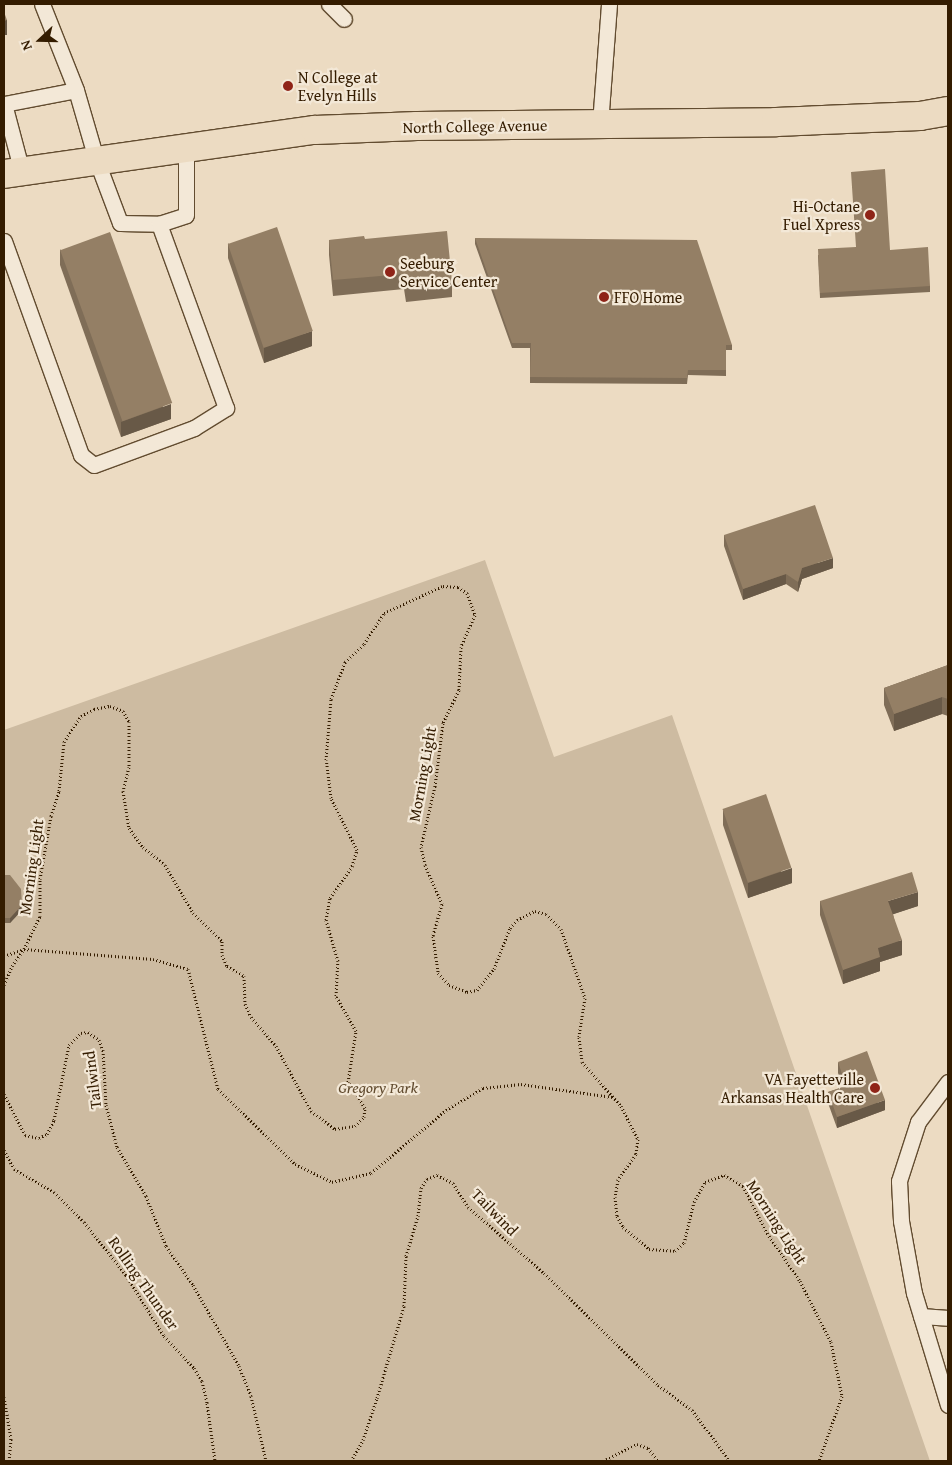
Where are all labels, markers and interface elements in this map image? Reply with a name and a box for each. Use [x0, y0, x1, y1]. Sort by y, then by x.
north arrow [15, 15, 65, 65]
text: N [15, 37, 37, 53]
place label: N College at Evelyn Hills [298, 67, 378, 105]
marker: N College at Evelyn Hills [282, 80, 294, 92]
street label: North College Avenue [402, 115, 548, 137]
place label: Hi-Octane Fuel Xpress [783, 196, 860, 234]
marker: Hi-Octane Fuel Xpress [864, 209, 876, 221]
place label: Seeburg Service Center [400, 253, 497, 291]
marker: Seeburg Service Center [384, 266, 396, 278]
place label: FFO Home [614, 287, 682, 307]
marker: FFO Home [598, 291, 610, 303]
street label: Morning Light [404, 725, 440, 823]
street label: Morning Light [15, 818, 47, 916]
street label: Tailwind [79, 1050, 105, 1110]
place label: VA Fayetteville Arkansas Health Care [721, 1069, 864, 1107]
park label: Gregory Park [338, 1077, 418, 1097]
marker: VA Fayetteville Arkansas Health Care [868, 1081, 882, 1095]
street label: Morning Light [743, 1176, 811, 1268]
street label: Tailwind [468, 1184, 522, 1240]
street label: Rolling Thunder [105, 1233, 183, 1333]

